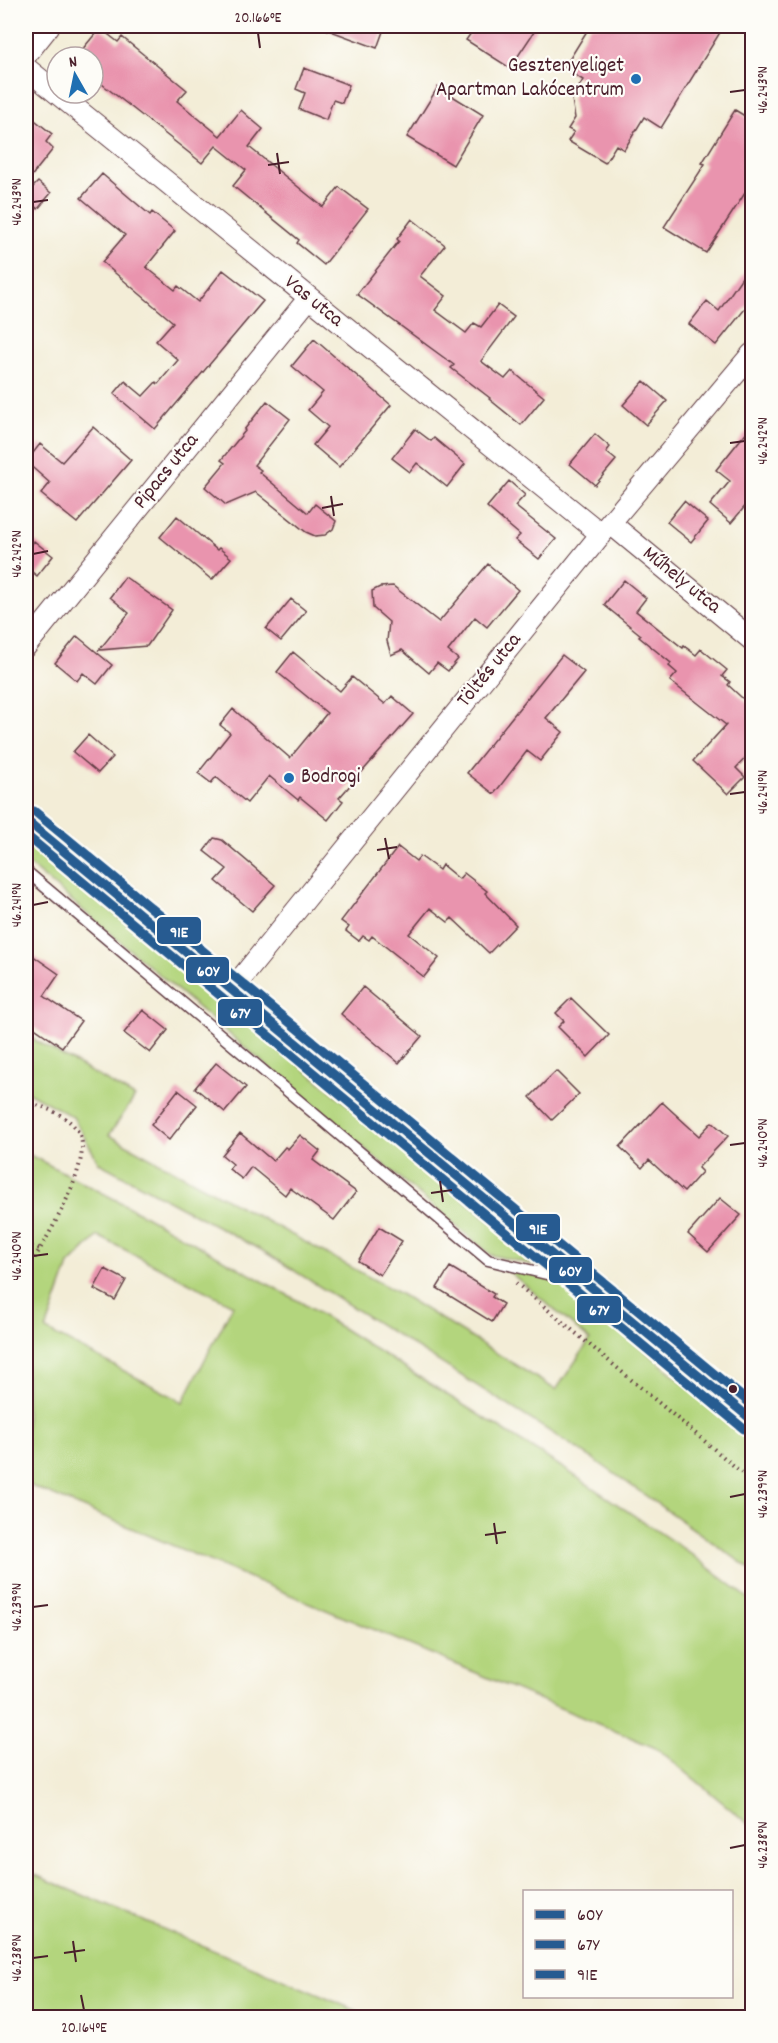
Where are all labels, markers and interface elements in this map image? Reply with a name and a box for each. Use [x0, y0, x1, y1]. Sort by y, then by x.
text: 20.166°E [235, 8, 282, 30]
north arrow [45, 45, 105, 105]
text: N [67, 51, 79, 75]
place label: Gesztenyeliget Apartman Lakócentrum [436, 52, 624, 106]
text: 46.243°N [753, 66, 775, 114]
marker: Gesztenyeliget Apartman Lakócentrum [629, 72, 643, 86]
text: 46.243°N [7, 178, 29, 226]
street label: Vas utca [277, 269, 350, 336]
text: 46.242°N [753, 417, 775, 465]
street label: Pipacs utca [127, 427, 208, 516]
text: 46.242°N [7, 530, 29, 578]
street label: Műhely utca [635, 540, 728, 623]
street label: Töltés utca [451, 626, 530, 715]
place label: Bodrogi [301, 763, 360, 793]
text: 46.241°N [753, 770, 775, 814]
marker: Bodrogi [282, 771, 296, 785]
text: 46.241°N [7, 883, 29, 927]
line badge: 91E [156, 916, 202, 945]
text: 91E [170, 922, 189, 945]
line badge: 60Y [185, 956, 230, 984]
text: 60Y [197, 961, 220, 984]
line badge: 67Y [217, 998, 263, 1027]
text: 67Y [230, 1003, 251, 1026]
text: 46.240°N [753, 1118, 775, 1168]
line badge: 91E [515, 1213, 561, 1242]
text: 91E [529, 1219, 548, 1242]
text: 46.240°N [7, 1231, 29, 1281]
line badge: 60Y [548, 1256, 593, 1284]
text: 60Y [559, 1261, 582, 1284]
line badge: 67Y [576, 1295, 622, 1324]
text: 67Y [589, 1300, 610, 1323]
unlabelled marker [727, 1383, 739, 1395]
text: 46.239°N [753, 1470, 775, 1518]
text: 46.239°N [7, 1583, 29, 1631]
text: 46.238°N [753, 1821, 775, 1869]
legend [523, 1890, 733, 1998]
text: 60Y [577, 1904, 604, 1929]
text: 46.238°N [7, 1934, 29, 1982]
text: 67Y [577, 1934, 601, 1959]
text: 91E [577, 1964, 597, 1989]
text: 20.164°E [61, 2018, 107, 2040]

